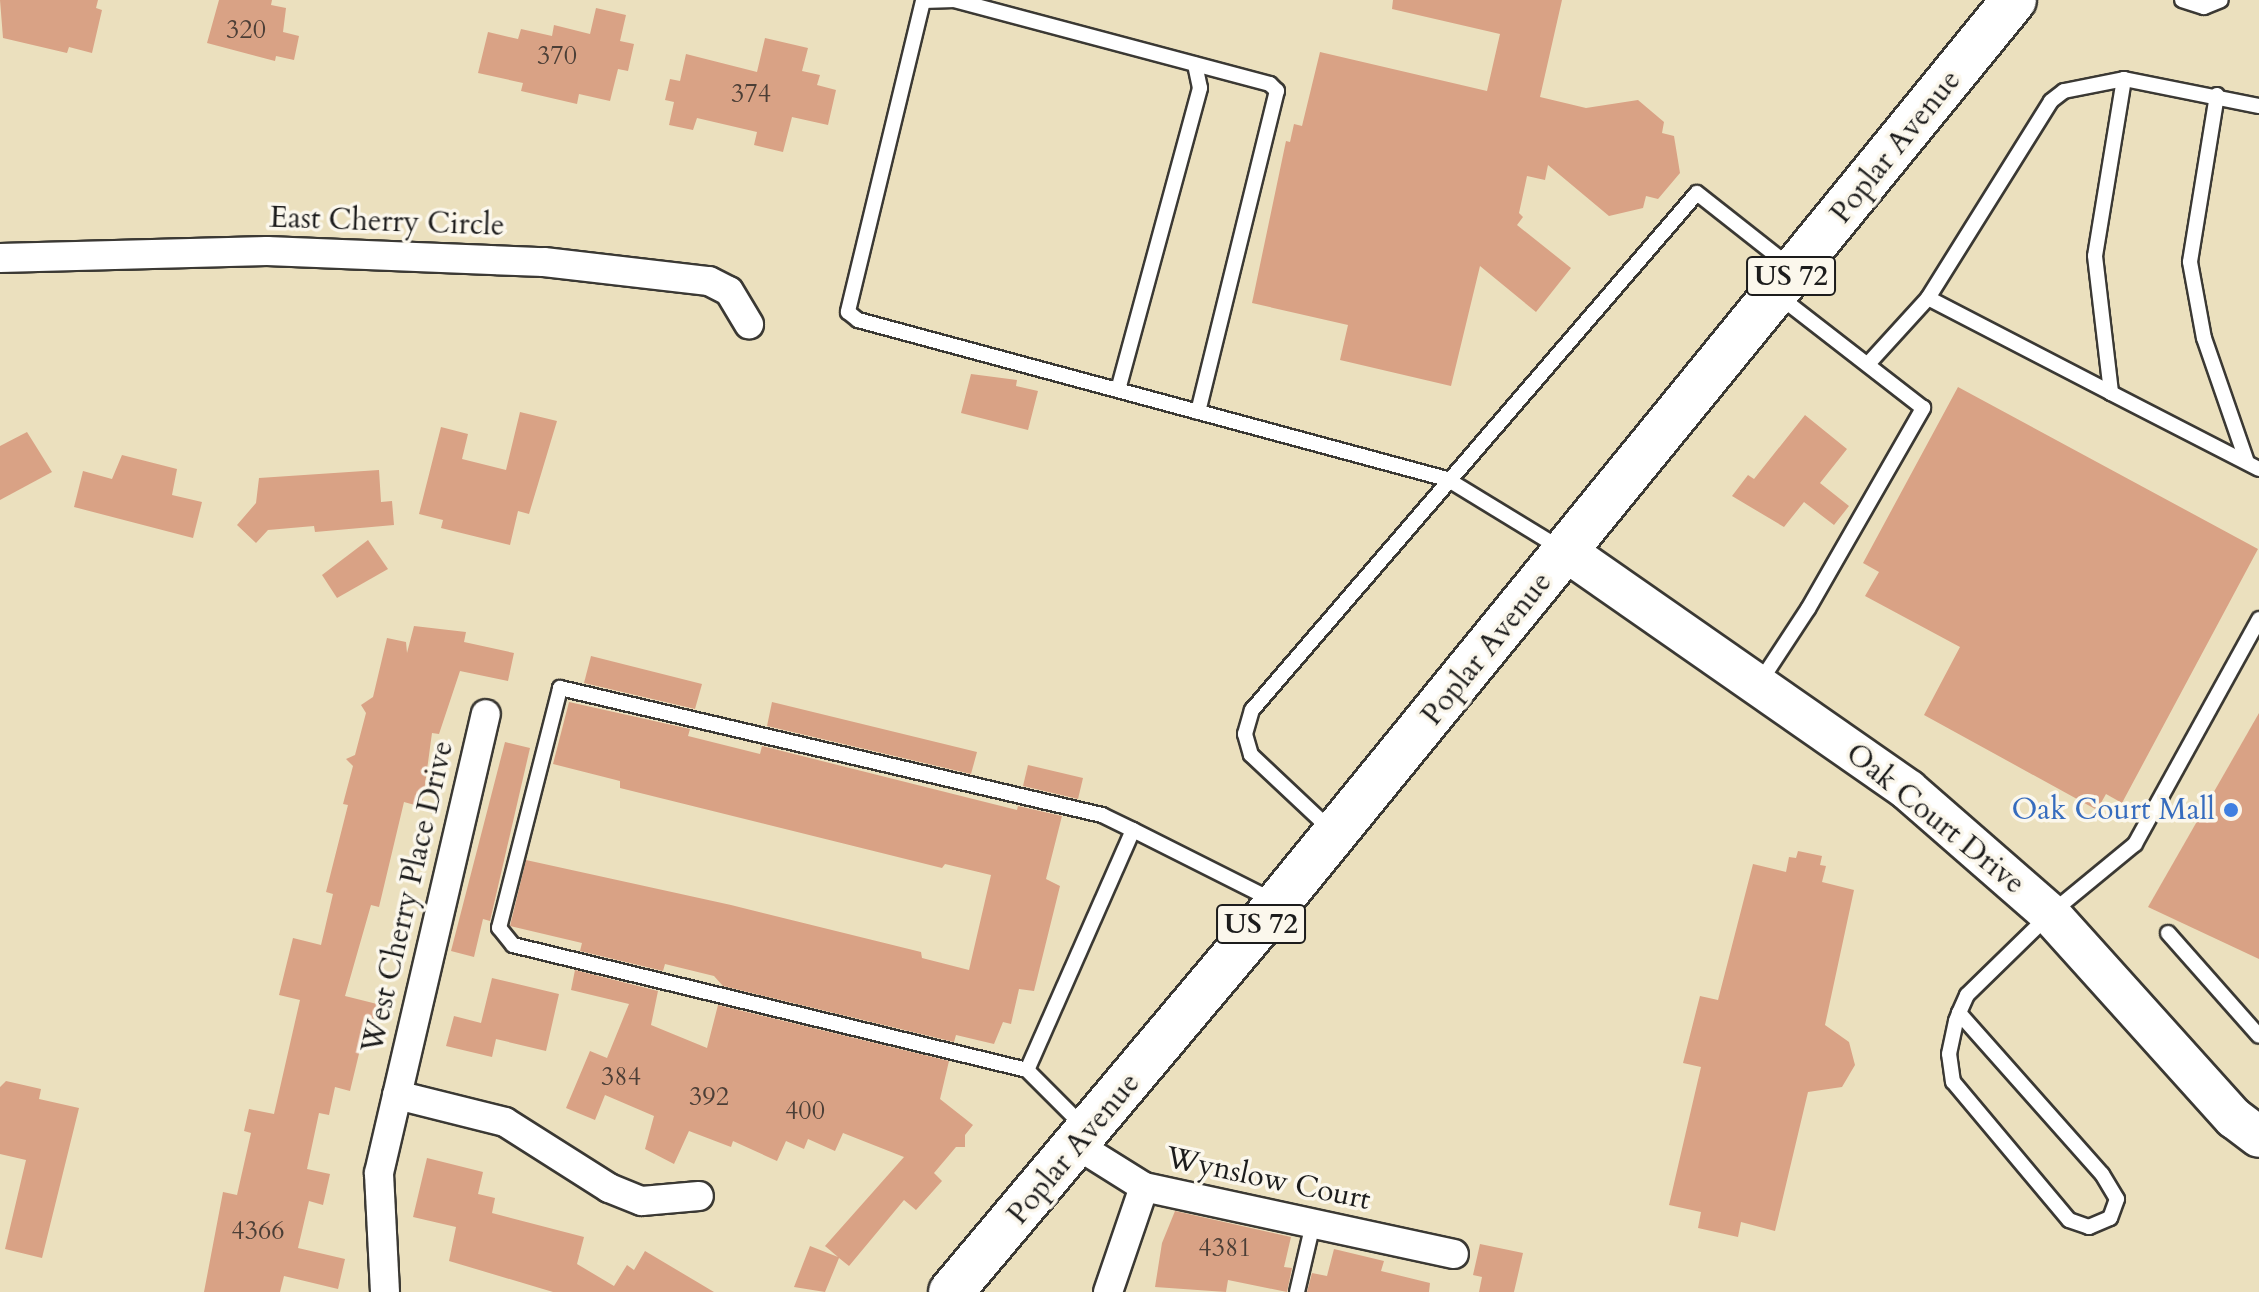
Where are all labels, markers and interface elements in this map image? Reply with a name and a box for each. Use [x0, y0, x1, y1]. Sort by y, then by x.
house number: 320 [226, 14, 266, 46]
house number: 370 [537, 40, 577, 72]
street label: Poplar Avenue [1823, 63, 1969, 231]
house number: 374 [731, 78, 771, 110]
street label: East Cherry Circle [269, 200, 505, 244]
road number: US 72 [1745, 252, 1837, 300]
street label: Poplar Avenue [1414, 565, 1560, 733]
street label: Oak Court Drive [1838, 736, 2032, 902]
street label: West Cherry Place Drive [355, 737, 461, 1057]
place label: Oak Court Mall [2011, 792, 2215, 828]
marker: Oak Court Mall [2222, 801, 2240, 819]
road number: US 72 [1215, 900, 1307, 948]
house number: 384 [601, 1061, 641, 1093]
street label: Poplar Avenue [1000, 1066, 1148, 1232]
house number: 392 [689, 1081, 729, 1113]
house number: 400 [785, 1095, 825, 1127]
street label: Wynslow Court [1162, 1140, 1374, 1218]
house number: 4366 [231, 1215, 285, 1247]
house number: 4381 [1198, 1232, 1252, 1264]

